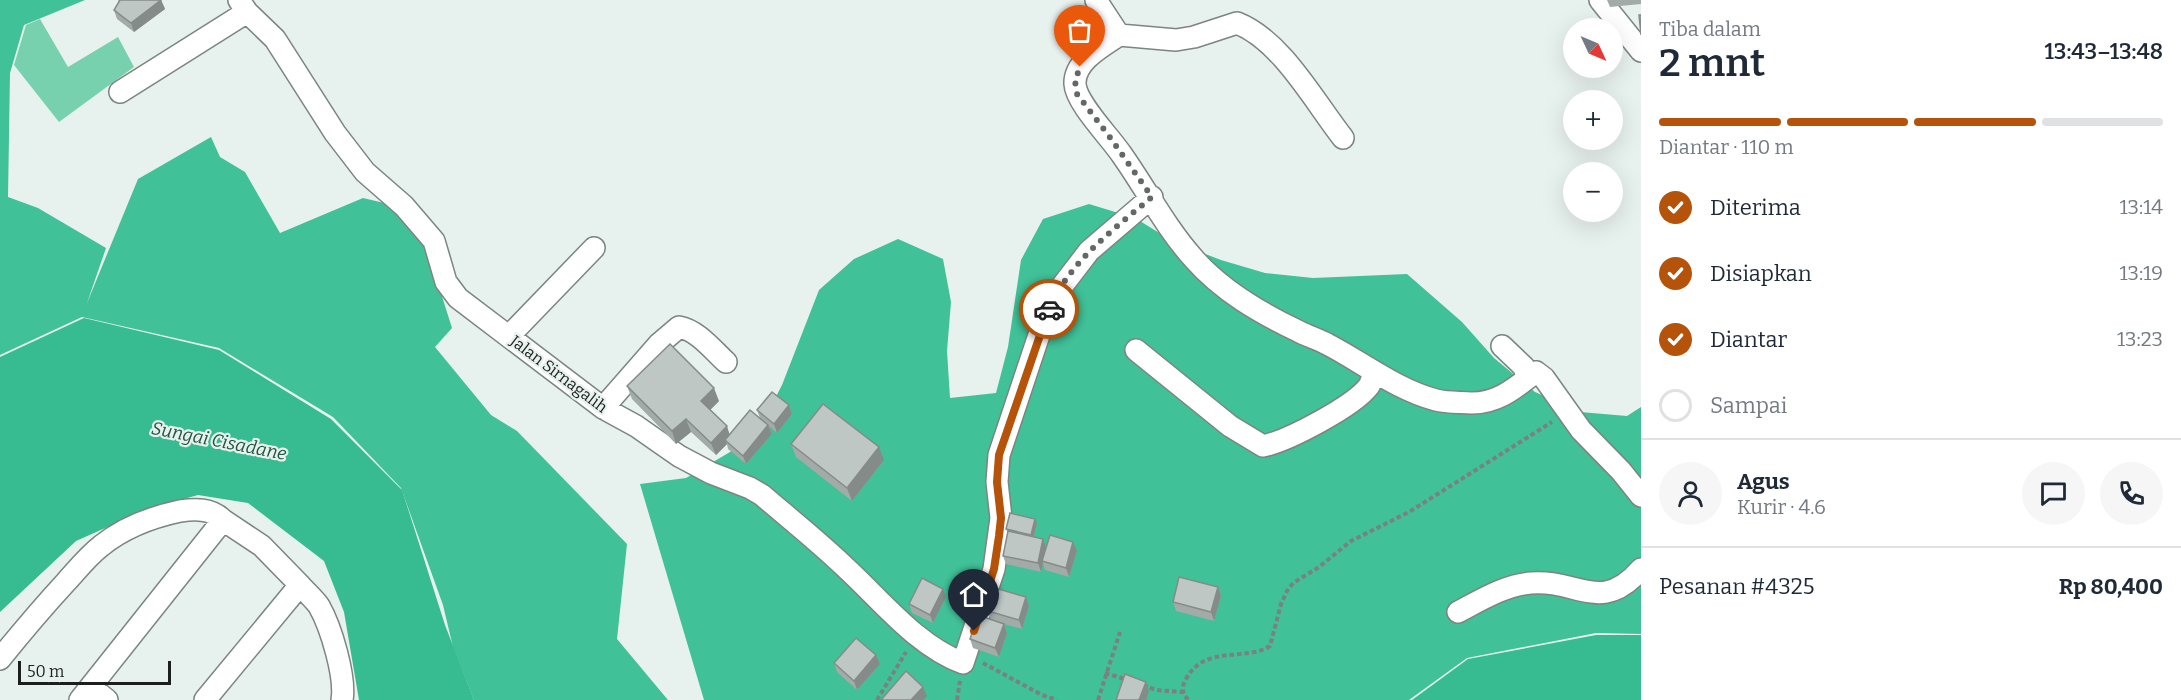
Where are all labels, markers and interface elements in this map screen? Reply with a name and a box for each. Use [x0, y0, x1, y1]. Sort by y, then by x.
pin [1054, 5, 1105, 67]
icon: bag [1063, 14, 1096, 47]
text: Tiba dalam [1659, 17, 1761, 41]
north arrow [1563, 18, 1623, 78]
map controls [1563, 18, 1623, 222]
text: 13:43–13:48 [2044, 38, 2163, 65]
text: 2 mnt [1659, 40, 1765, 86]
button: + [1563, 90, 1623, 150]
text: Diantar · 110 m [1659, 135, 1794, 159]
button: − [1563, 162, 1623, 222]
icon: check [1659, 191, 1692, 224]
text: Diterima [1710, 194, 1801, 221]
text: 13:14 [2119, 195, 2163, 219]
icon: check [1659, 257, 1692, 290]
text: Disiapkan [1710, 260, 1812, 287]
text: 13:19 [2119, 261, 2163, 285]
courier [1019, 279, 1079, 339]
icon: car [1033, 293, 1066, 326]
icon: check [1659, 323, 1692, 356]
text: Diantar [1710, 326, 1787, 353]
text: 13:23 [2117, 327, 2163, 351]
street label: Jalan Sirnagalih [506, 331, 611, 417]
text: Sampai [1710, 392, 1787, 419]
water label: Sungai Cisadane [150, 417, 288, 465]
button: person [1659, 462, 1722, 525]
button: chat [2022, 462, 2085, 525]
button: phone [2100, 462, 2163, 525]
text: Agus [1737, 468, 1790, 495]
text: Kurir · 4.6 [1737, 495, 1826, 519]
pin [948, 569, 999, 631]
text: Pesanan #4325 [1659, 573, 1814, 600]
text: Rp 80,400 [2059, 573, 2163, 600]
icon: home [957, 578, 990, 611]
scale bar [18, 658, 171, 686]
text: 50 m [27, 662, 64, 681]

